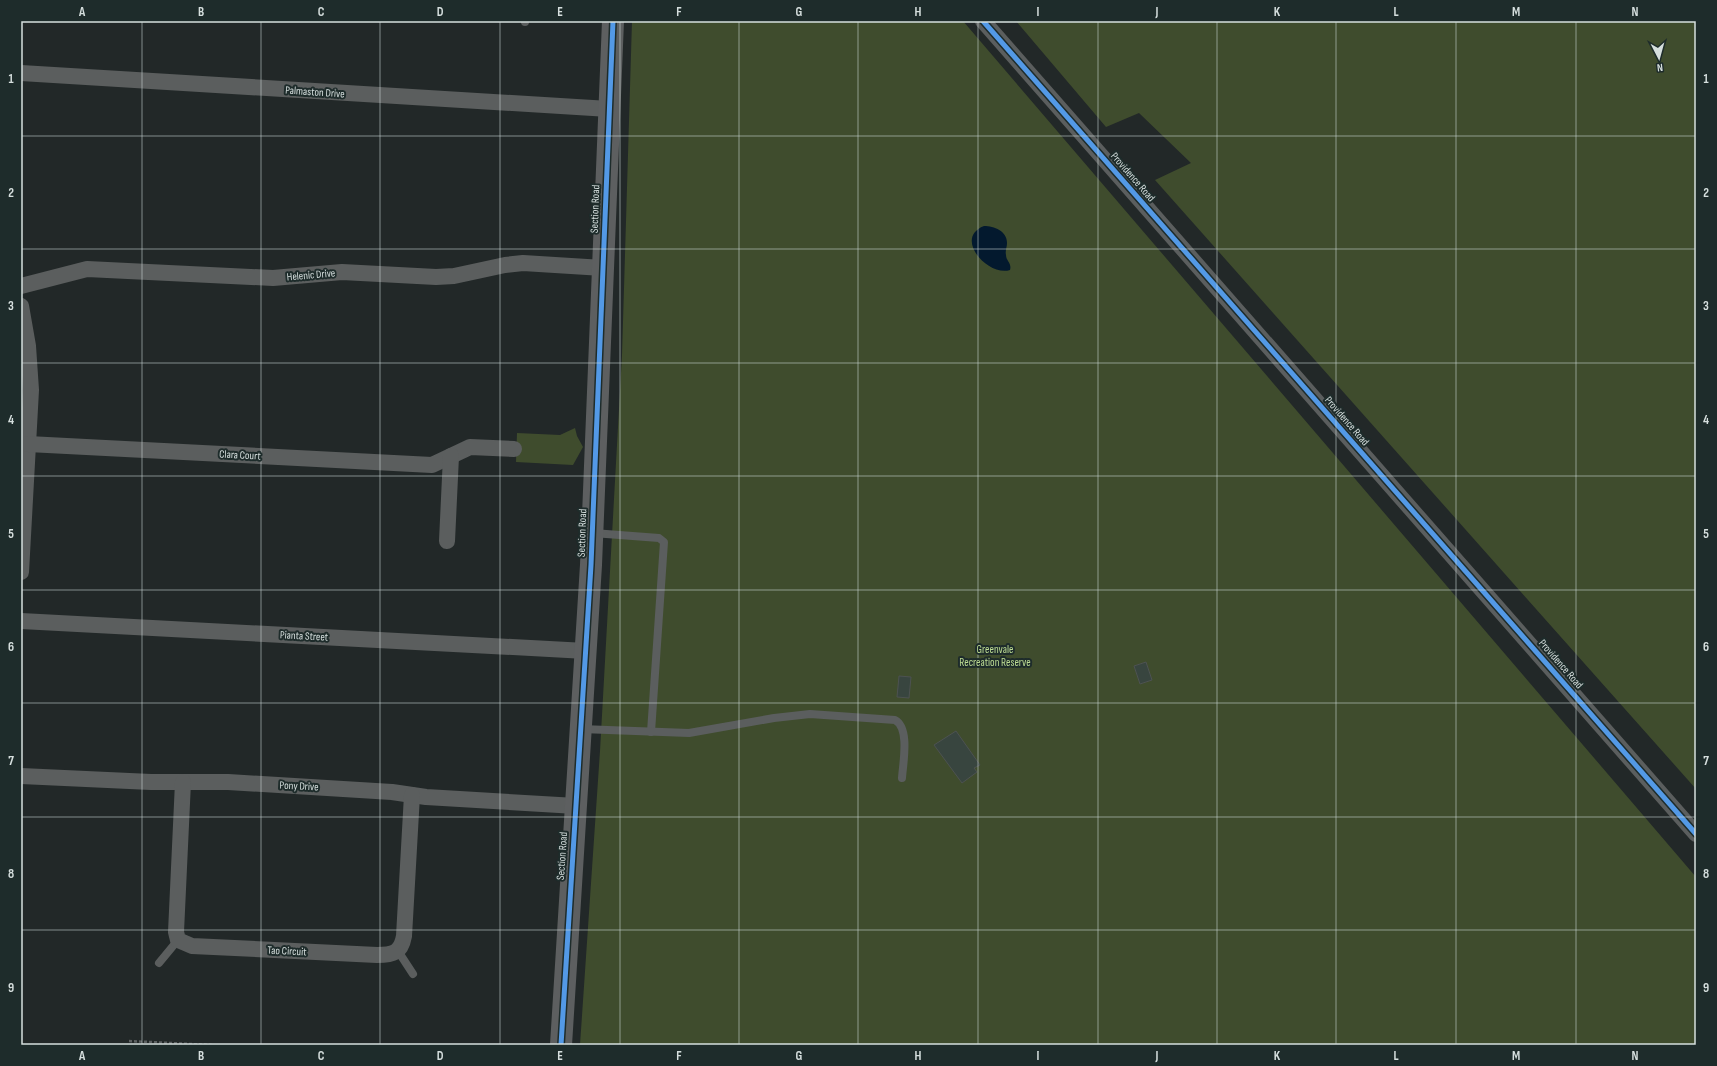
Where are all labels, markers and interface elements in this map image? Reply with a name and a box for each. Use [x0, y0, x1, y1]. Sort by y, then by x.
text: A [78, 4, 86, 20]
text: B [198, 4, 204, 20]
text: C [318, 4, 325, 20]
text: D [437, 4, 444, 20]
text: E [557, 4, 563, 20]
text: F [676, 4, 682, 20]
text: G [796, 4, 803, 20]
text: H [915, 4, 922, 20]
text: I [1037, 4, 1040, 20]
text: J [1155, 4, 1159, 20]
text: K [1274, 4, 1281, 20]
text: L [1393, 4, 1399, 20]
text: M [1512, 4, 1520, 20]
text: N [1632, 4, 1639, 20]
north arrow [1639, 38, 1679, 78]
text: N [1656, 61, 1664, 74]
text: 1 [8, 71, 14, 87]
text: 1 [1703, 71, 1709, 87]
street label: Palmaston Drive [285, 83, 345, 101]
street label: Providence Road [1108, 150, 1158, 205]
street label: Section Road [588, 184, 602, 233]
text: 2 [8, 185, 14, 201]
text: 2 [1703, 185, 1709, 201]
street label: Helenic Drive [286, 266, 336, 284]
text: 3 [8, 298, 14, 314]
text: 3 [1703, 298, 1709, 314]
street label: Providence Road [1322, 394, 1372, 449]
text: 4 [8, 412, 14, 428]
text: 4 [1703, 412, 1709, 428]
street label: Clara Court [219, 447, 262, 463]
street label: Section Road [575, 508, 589, 557]
text: 5 [8, 526, 14, 542]
text: 5 [1703, 526, 1709, 542]
street label: Pianta Street [280, 628, 329, 644]
street label: Providence Road [1536, 637, 1586, 692]
text: 6 [8, 639, 14, 655]
text: 6 [1703, 639, 1709, 655]
park label: Greenvale Recreation Reserve [959, 643, 1031, 669]
text: 7 [8, 753, 14, 769]
text: 7 [1703, 753, 1709, 769]
street label: Pony Drive [279, 778, 319, 794]
street label: Section Road [554, 831, 570, 881]
text: 8 [8, 866, 14, 882]
text: 8 [1703, 866, 1709, 882]
street label: Tao Circuit [267, 943, 307, 959]
text: 9 [8, 980, 14, 996]
text: 9 [1703, 980, 1709, 996]
text: A [78, 1048, 86, 1064]
text: B [198, 1048, 204, 1064]
text: C [318, 1048, 325, 1064]
text: D [437, 1048, 444, 1064]
text: E [557, 1048, 563, 1064]
text: F [676, 1048, 682, 1064]
text: G [796, 1048, 803, 1064]
text: H [915, 1048, 922, 1064]
text: I [1037, 1048, 1040, 1064]
text: J [1155, 1048, 1159, 1064]
text: K [1274, 1048, 1281, 1064]
text: L [1393, 1048, 1399, 1064]
text: M [1512, 1048, 1520, 1064]
text: N [1632, 1048, 1639, 1064]

